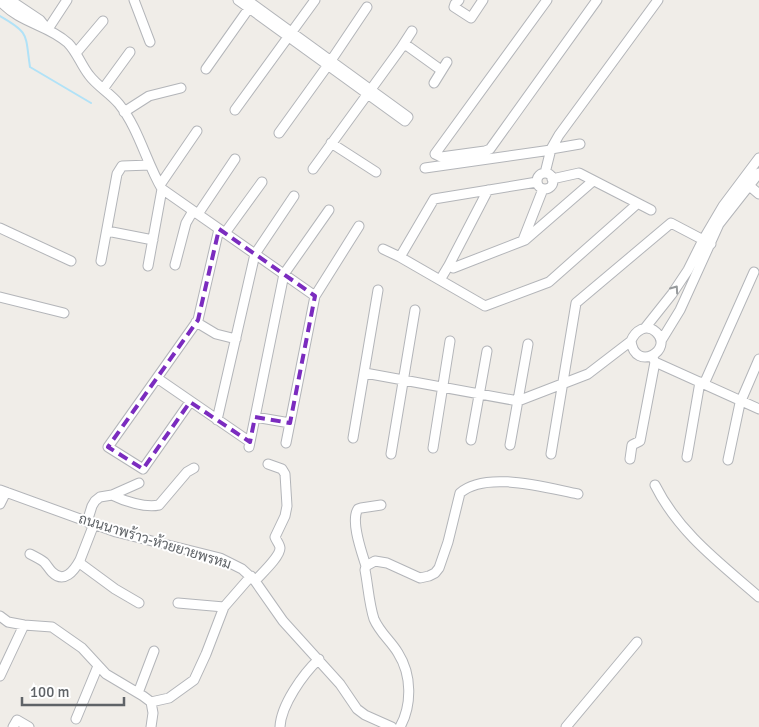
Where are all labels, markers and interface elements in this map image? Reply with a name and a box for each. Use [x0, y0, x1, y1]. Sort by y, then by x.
one-way arrow [669, 285, 678, 295]
street label: ถนนนาพร้าว-ห้วยยายพรหม [77, 509, 233, 573]
scale bar [22, 674, 125, 706]
text: 100 m [30, 683, 70, 701]

